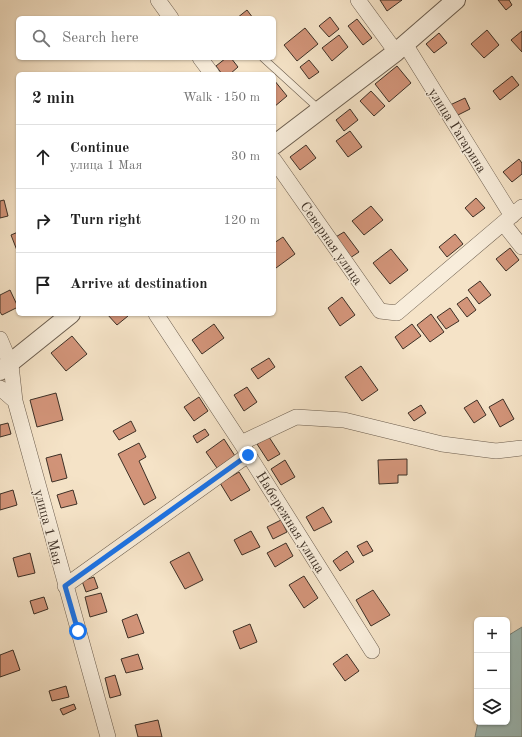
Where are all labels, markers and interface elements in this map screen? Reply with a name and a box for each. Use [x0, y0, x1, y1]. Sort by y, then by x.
search box [16, 16, 276, 60]
icon: search [30, 27, 52, 49]
text: Search here [62, 31, 139, 46]
street label: улица Гагарина [426, 86, 489, 175]
text: 2 min [32, 90, 75, 107]
text: Walk · 150 m [183, 91, 260, 104]
text: Continue [70, 141, 129, 156]
icon: ahead [32, 146, 54, 168]
text: 30 m [231, 150, 260, 163]
text: улица 1 Мая [70, 159, 142, 172]
street label: Северная улица [297, 199, 365, 288]
icon: right [32, 210, 54, 232]
text: Turn right [70, 213, 141, 228]
text: 120 m [223, 214, 260, 227]
icon: arrive [32, 274, 54, 296]
text: Arrive at destination [70, 277, 208, 292]
route end [239, 446, 257, 464]
street label: Набережная улица [253, 469, 327, 576]
street label: улица 1 Мая [31, 488, 65, 567]
map controls [474, 617, 510, 725]
button: + [474, 617, 510, 653]
route start [69, 622, 87, 640]
button: − [474, 653, 510, 689]
button: layers [474, 689, 510, 725]

